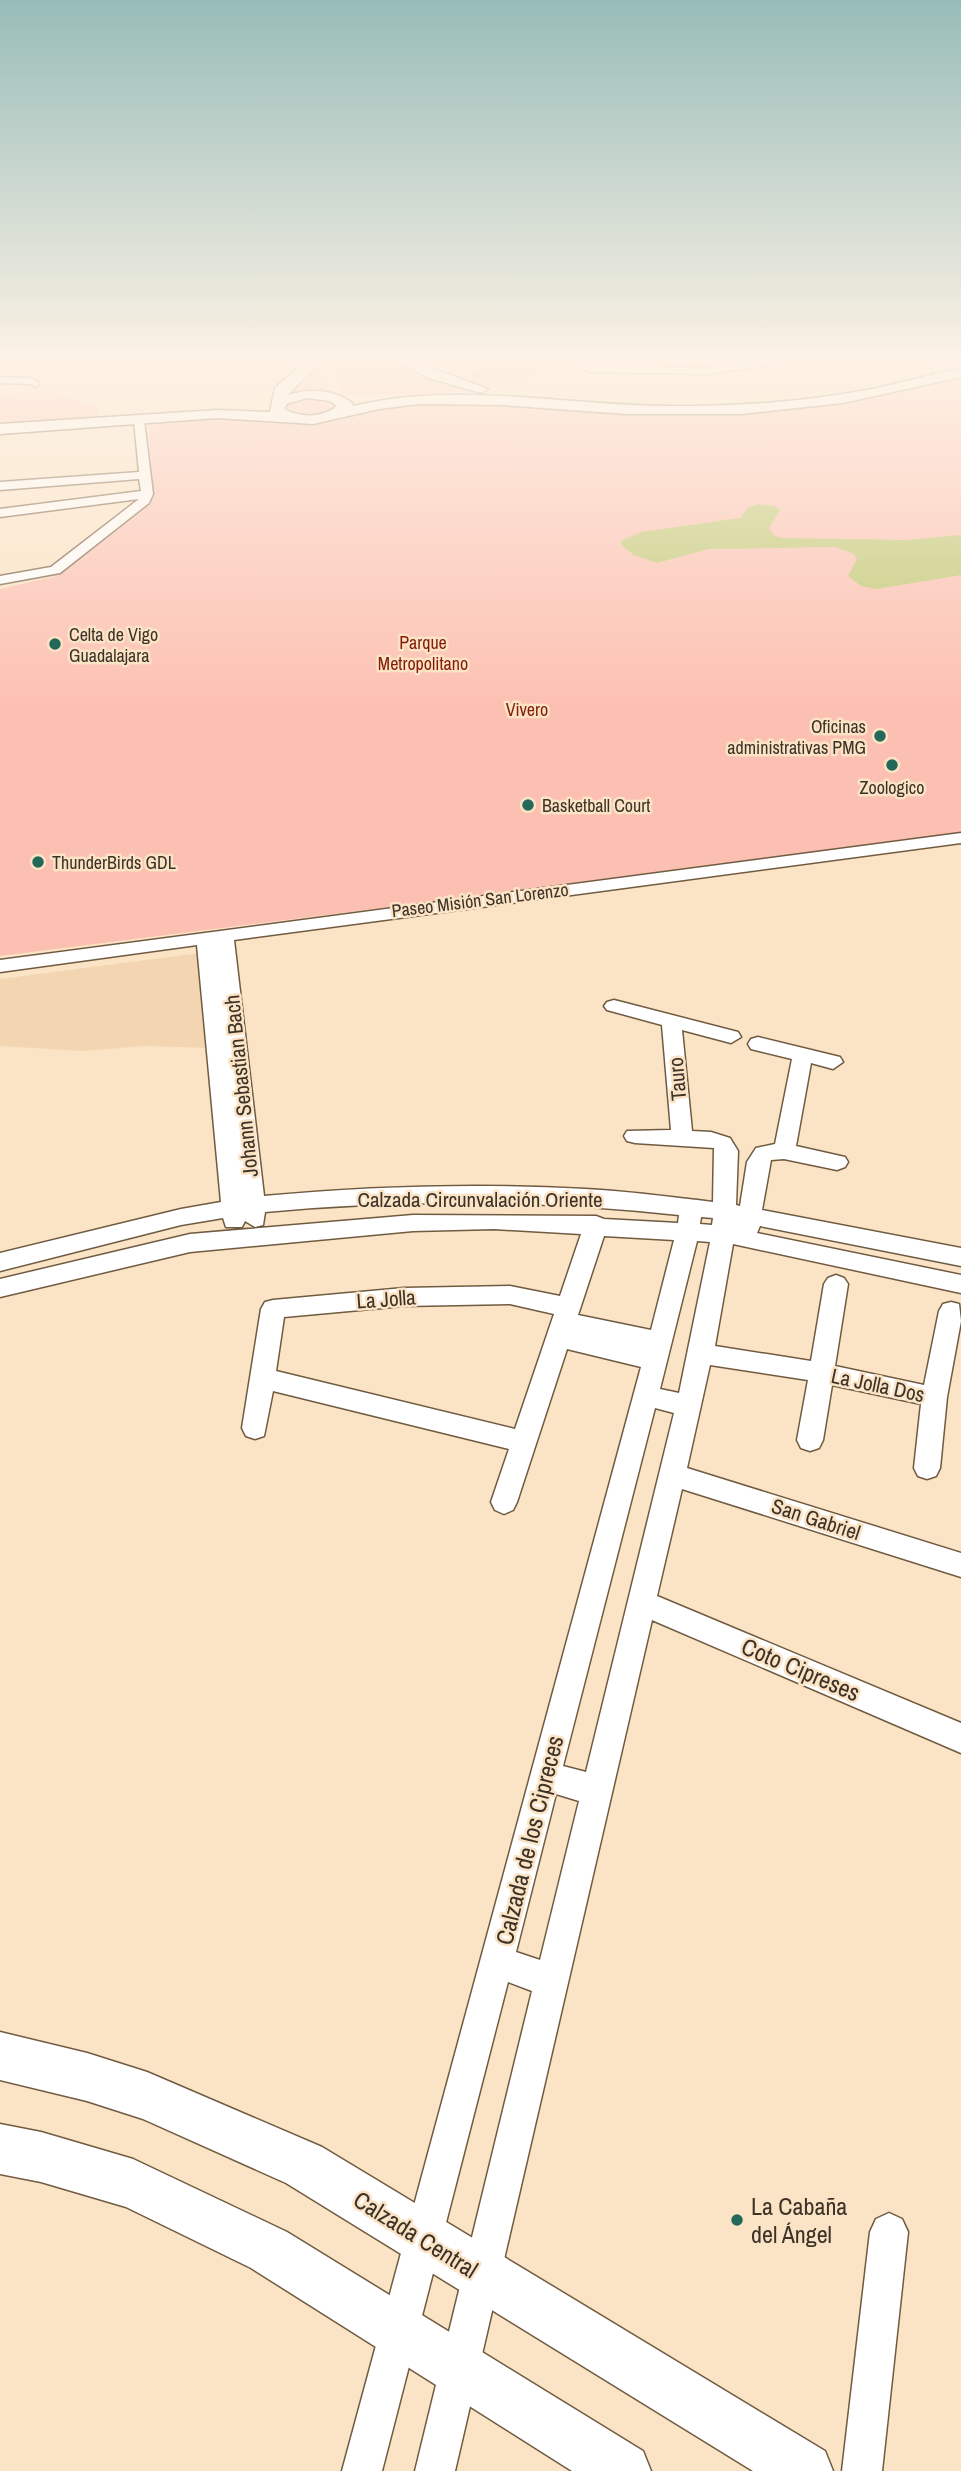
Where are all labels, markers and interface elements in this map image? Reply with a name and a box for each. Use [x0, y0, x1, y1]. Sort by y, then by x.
place label: Celta de Vigo Guadalajara [69, 622, 158, 668]
park label: Parque Metropolitano [378, 630, 468, 676]
marker: Celta de Vigo Guadalajara [47, 636, 63, 652]
park label: Vivero [506, 697, 548, 722]
place label: Oficinas administrativas PMG [727, 714, 866, 760]
marker: Oficinas administrativas PMG [872, 728, 888, 744]
marker: Zoologico [884, 757, 900, 773]
place label: Zoologico [860, 775, 924, 800]
place label: Basketball Court [542, 793, 650, 818]
marker: Basketball Court [520, 797, 536, 813]
place label: ThunderBirds GDL [52, 850, 176, 875]
marker: ThunderBirds GDL [30, 854, 46, 870]
street label: Paseo Misión San Lorenzo [390, 877, 570, 923]
street label: Johann Sebastian Bach [217, 994, 265, 1178]
street label: Tauro [661, 1056, 693, 1102]
street label: Calzada Circunvalación Oriente [357, 1185, 603, 1214]
street label: La Jolla [355, 1282, 417, 1316]
street label: La Jolla Dos [829, 1361, 927, 1409]
street label: San Gabriel [768, 1491, 864, 1547]
street label: Coto Cipreses [737, 1630, 865, 1708]
street label: Calzada de los Cipreces [488, 1732, 570, 1948]
street label: Calzada Central [348, 2183, 484, 2285]
place label: La Cabaña del Ángel [751, 2190, 847, 2250]
marker: La Cabaña del Ángel [729, 2212, 745, 2228]

